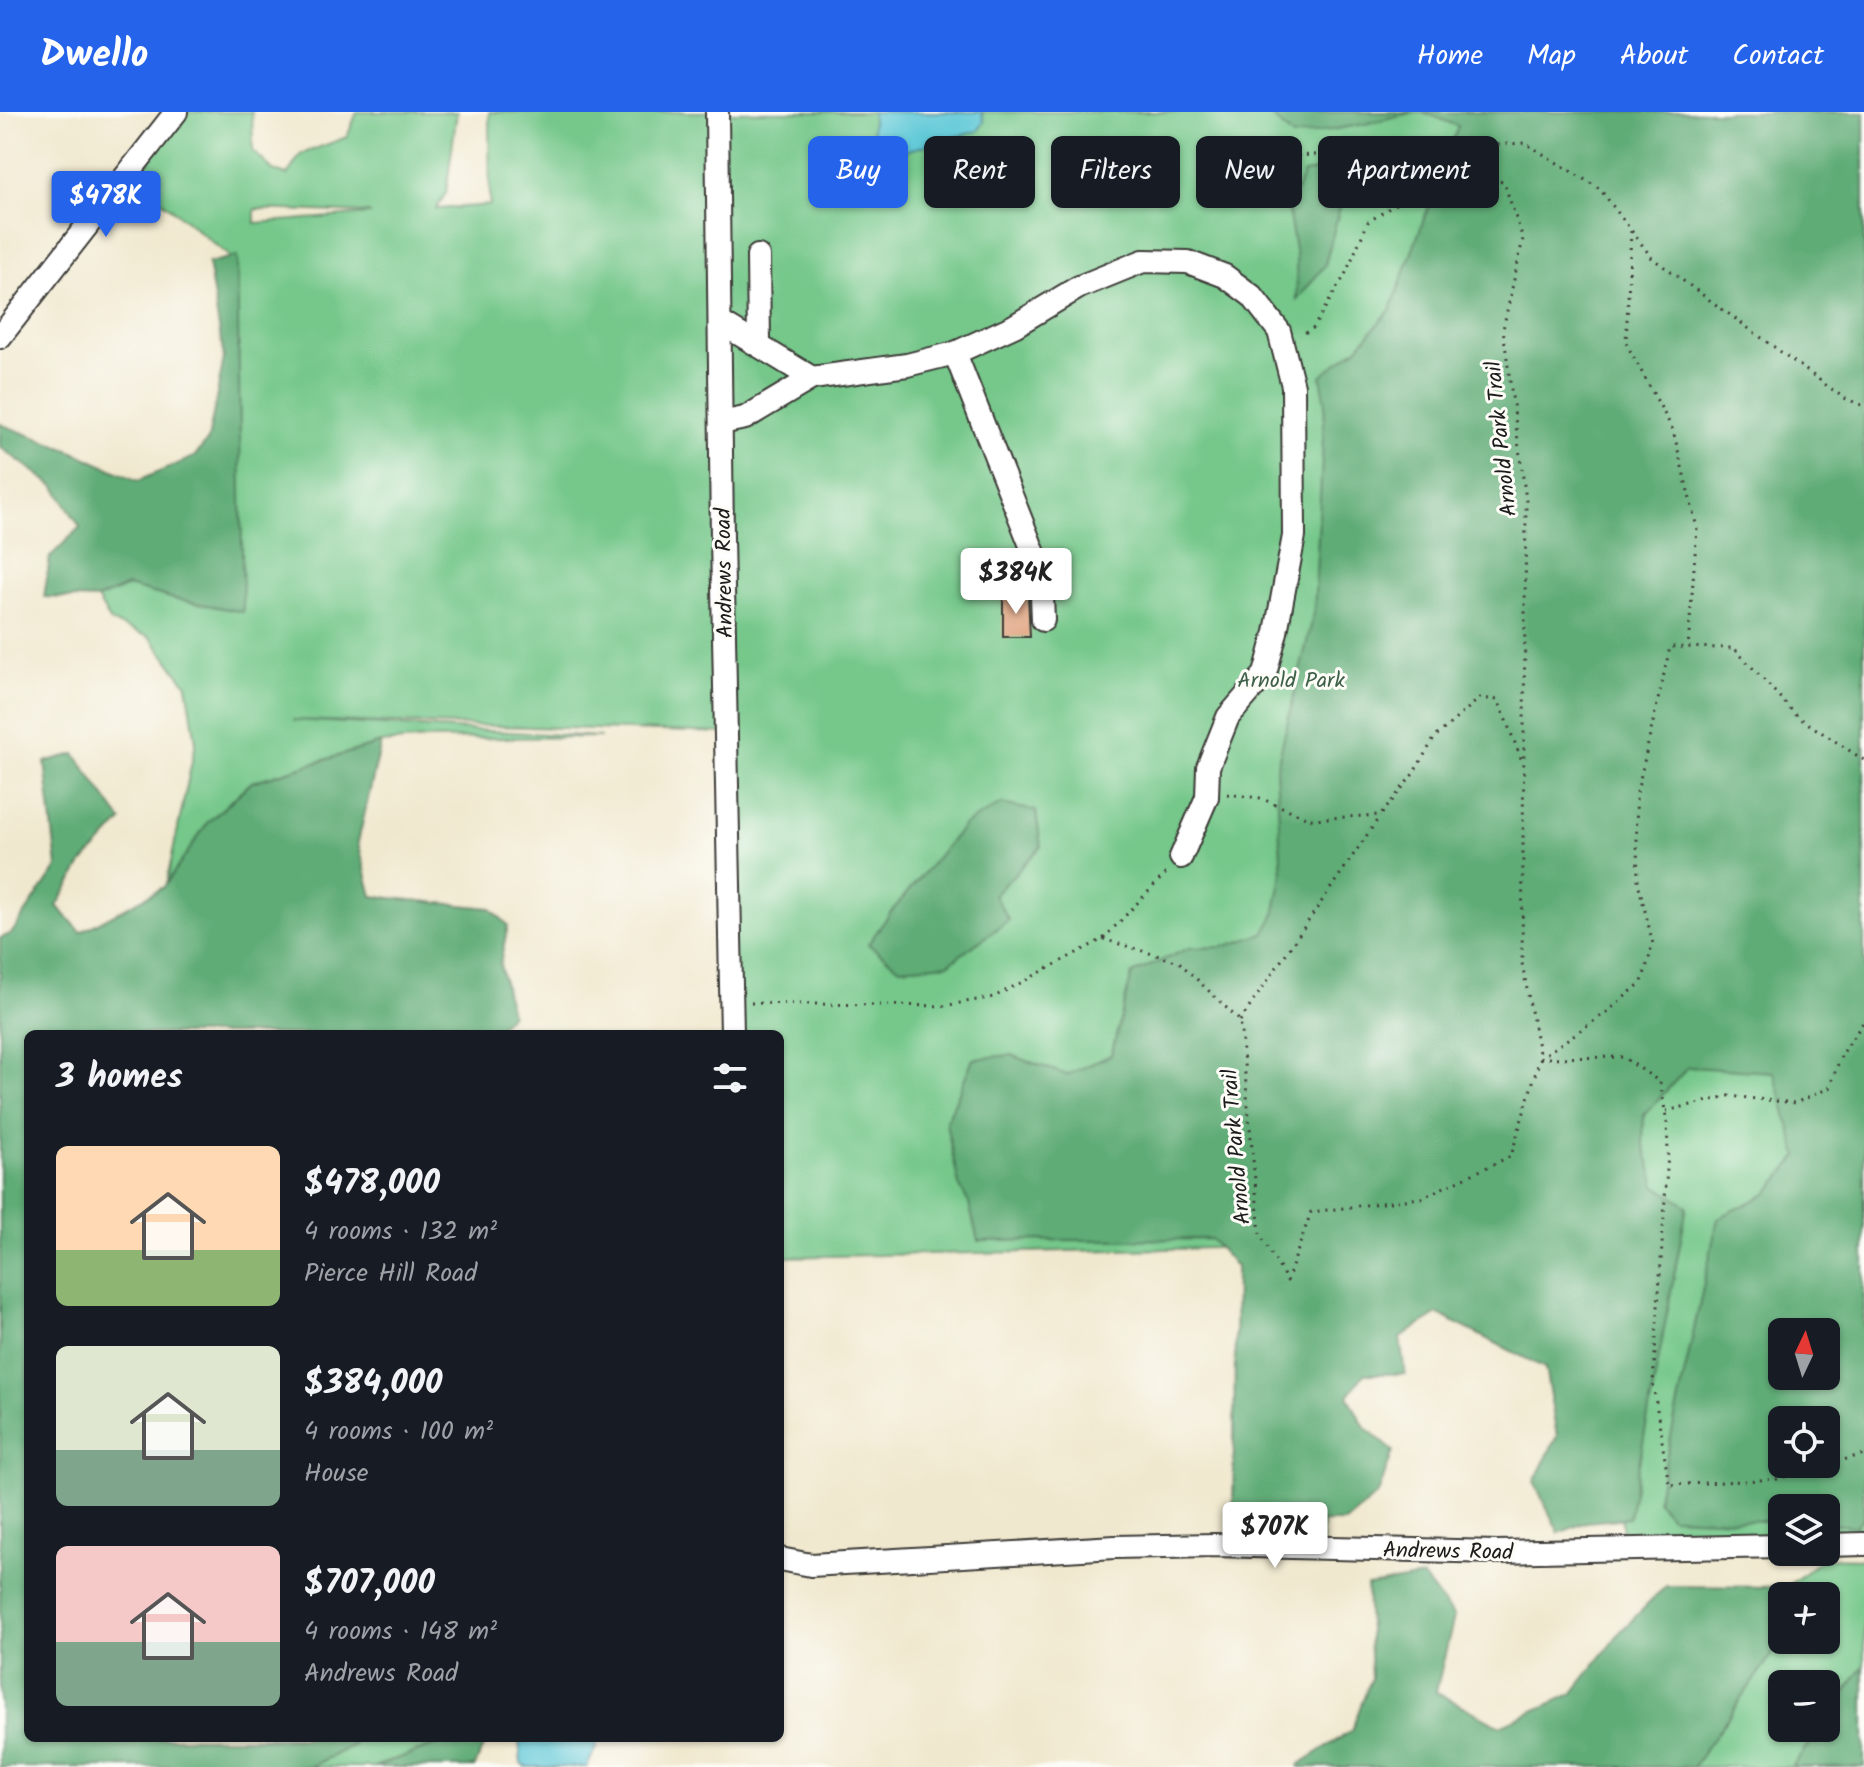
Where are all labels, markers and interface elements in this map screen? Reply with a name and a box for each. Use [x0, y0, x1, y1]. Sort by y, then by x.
text: Dwello [40, 26, 148, 86]
text: Home [1417, 34, 1483, 79]
text: Map [1527, 34, 1576, 79]
text: About [1620, 34, 1688, 79]
text: Contact [1732, 34, 1824, 79]
chip: Buy [808, 136, 908, 208]
chip: Rent [924, 136, 1035, 208]
chip: Filters [1051, 136, 1180, 208]
chip: New [1196, 136, 1302, 208]
chip: Apartment [1318, 136, 1499, 208]
pin: $478K [50, 171, 162, 239]
text: $478K [70, 176, 142, 218]
street label: Arnold Park Trail [1477, 359, 1528, 518]
street label: Andrews Road [707, 506, 744, 638]
pin: $384K [960, 548, 1072, 616]
text: $384K [979, 553, 1053, 595]
park label: Arnold Park [1237, 664, 1345, 699]
text: 3 homes [56, 1051, 183, 1105]
icon: filters [708, 1056, 752, 1100]
street label: Arnold Park Trail [1213, 1067, 1262, 1226]
text: $478,000 [304, 1157, 440, 1211]
icon: home [120, 1178, 216, 1274]
text: 4 rooms · 132 m² [304, 1211, 497, 1253]
text: Pierce Hill Road [304, 1253, 477, 1295]
north arrow [1768, 1318, 1840, 1390]
map controls [1768, 1318, 1840, 1742]
text: $384,000 [304, 1357, 443, 1411]
icon: home [120, 1378, 216, 1474]
button: locate [1768, 1406, 1840, 1478]
text: 4 rooms · 100 m² [304, 1411, 493, 1453]
text: House [304, 1453, 368, 1495]
button: layers [1768, 1494, 1840, 1566]
pin: $707K [1219, 1502, 1331, 1570]
text: $707K [1241, 1507, 1309, 1549]
street label: Andrews Road [1382, 1534, 1514, 1571]
text: $707,000 [304, 1557, 435, 1611]
icon: home [120, 1578, 216, 1674]
button: + [1768, 1582, 1840, 1654]
text: 4 rooms · 148 m² [304, 1611, 497, 1653]
text: Andrews Road [304, 1653, 458, 1695]
button: − [1768, 1670, 1840, 1742]

